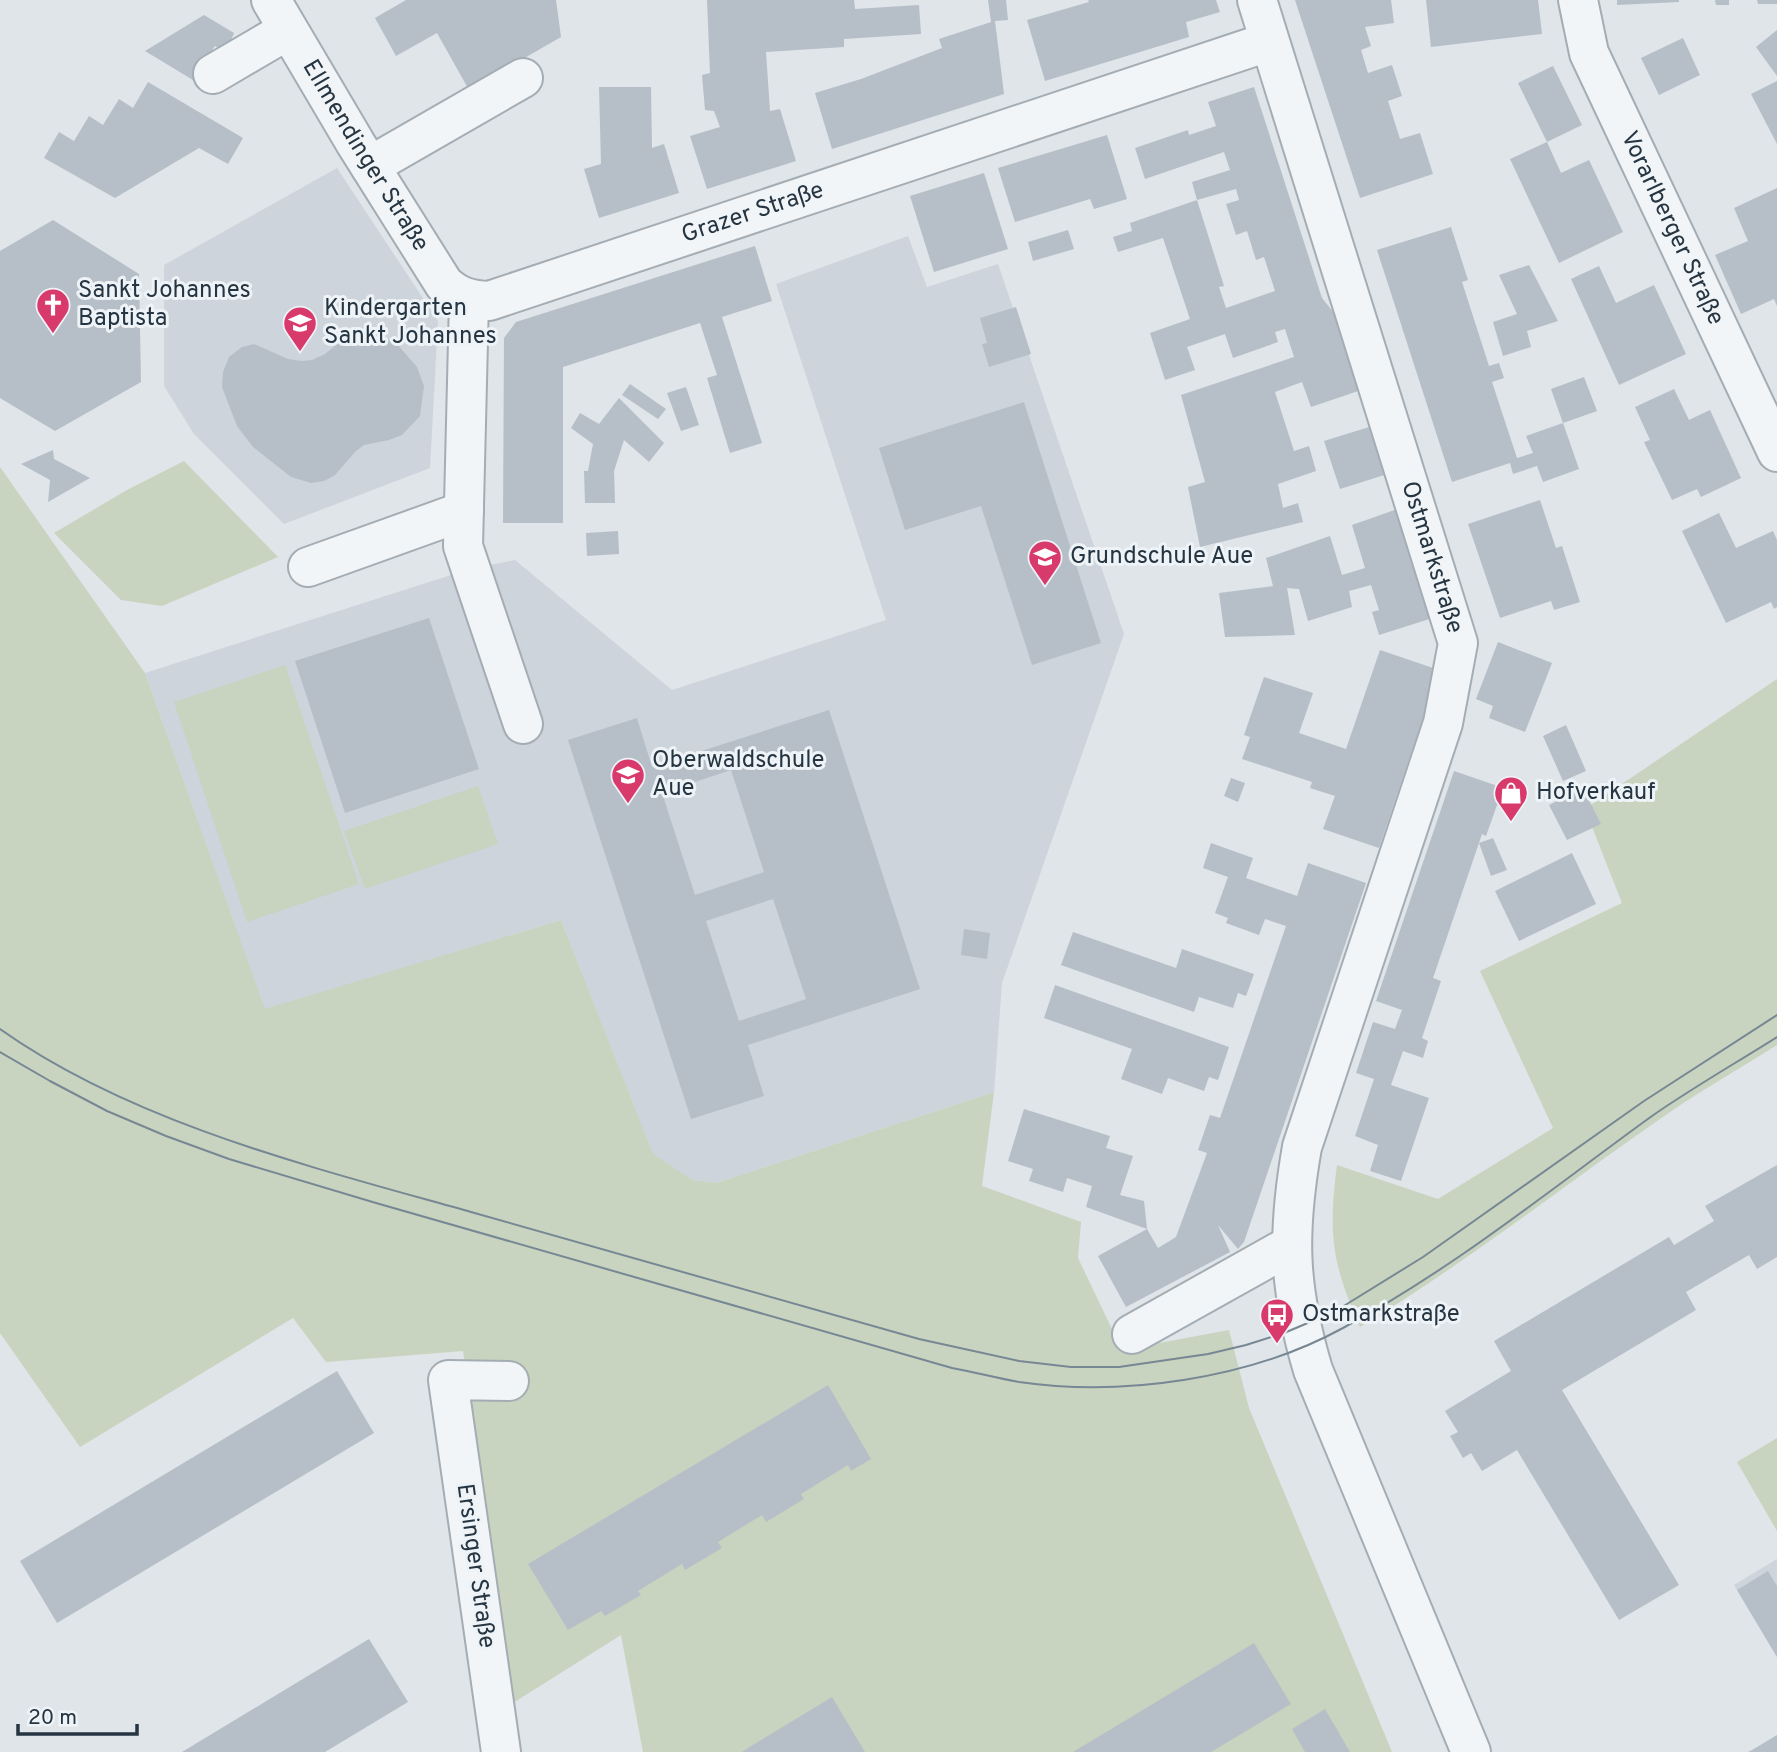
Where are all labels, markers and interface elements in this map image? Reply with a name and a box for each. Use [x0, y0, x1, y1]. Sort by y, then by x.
street label: Ellmendinger Straße [295, 55, 435, 257]
street label: Vorarlberger Straße [1613, 126, 1730, 330]
street label: Grazer Straße [678, 176, 828, 251]
place label: Sankt Johannes Baptista [78, 276, 251, 334]
church icon: Sankt Johannes Baptista [34, 286, 72, 335]
place label: Kindergarten Sankt Johannes [324, 294, 497, 352]
school or university icon: Kindergarten Sankt Johannes [281, 304, 319, 353]
street label: Ostmarkstraße [1393, 478, 1469, 637]
school or university icon: Grundschule Aue [1026, 538, 1064, 587]
place label: Grundschule Aue [1070, 542, 1253, 572]
place label: Oberwaldschule Aue [652, 746, 825, 804]
school or university icon: Oberwaldschule Aue [609, 756, 647, 805]
shop icon: Hofverkauf [1492, 774, 1530, 823]
place label: Hofverkauf [1536, 778, 1655, 808]
bus stop icon: Ostmarkstraße [1258, 1296, 1296, 1345]
place label: Ostmarkstraße [1302, 1300, 1460, 1330]
street label: Ersinger Straße [449, 1482, 501, 1650]
scale bar [18, 1692, 136, 1736]
text: 20 m [28, 1705, 77, 1732]

